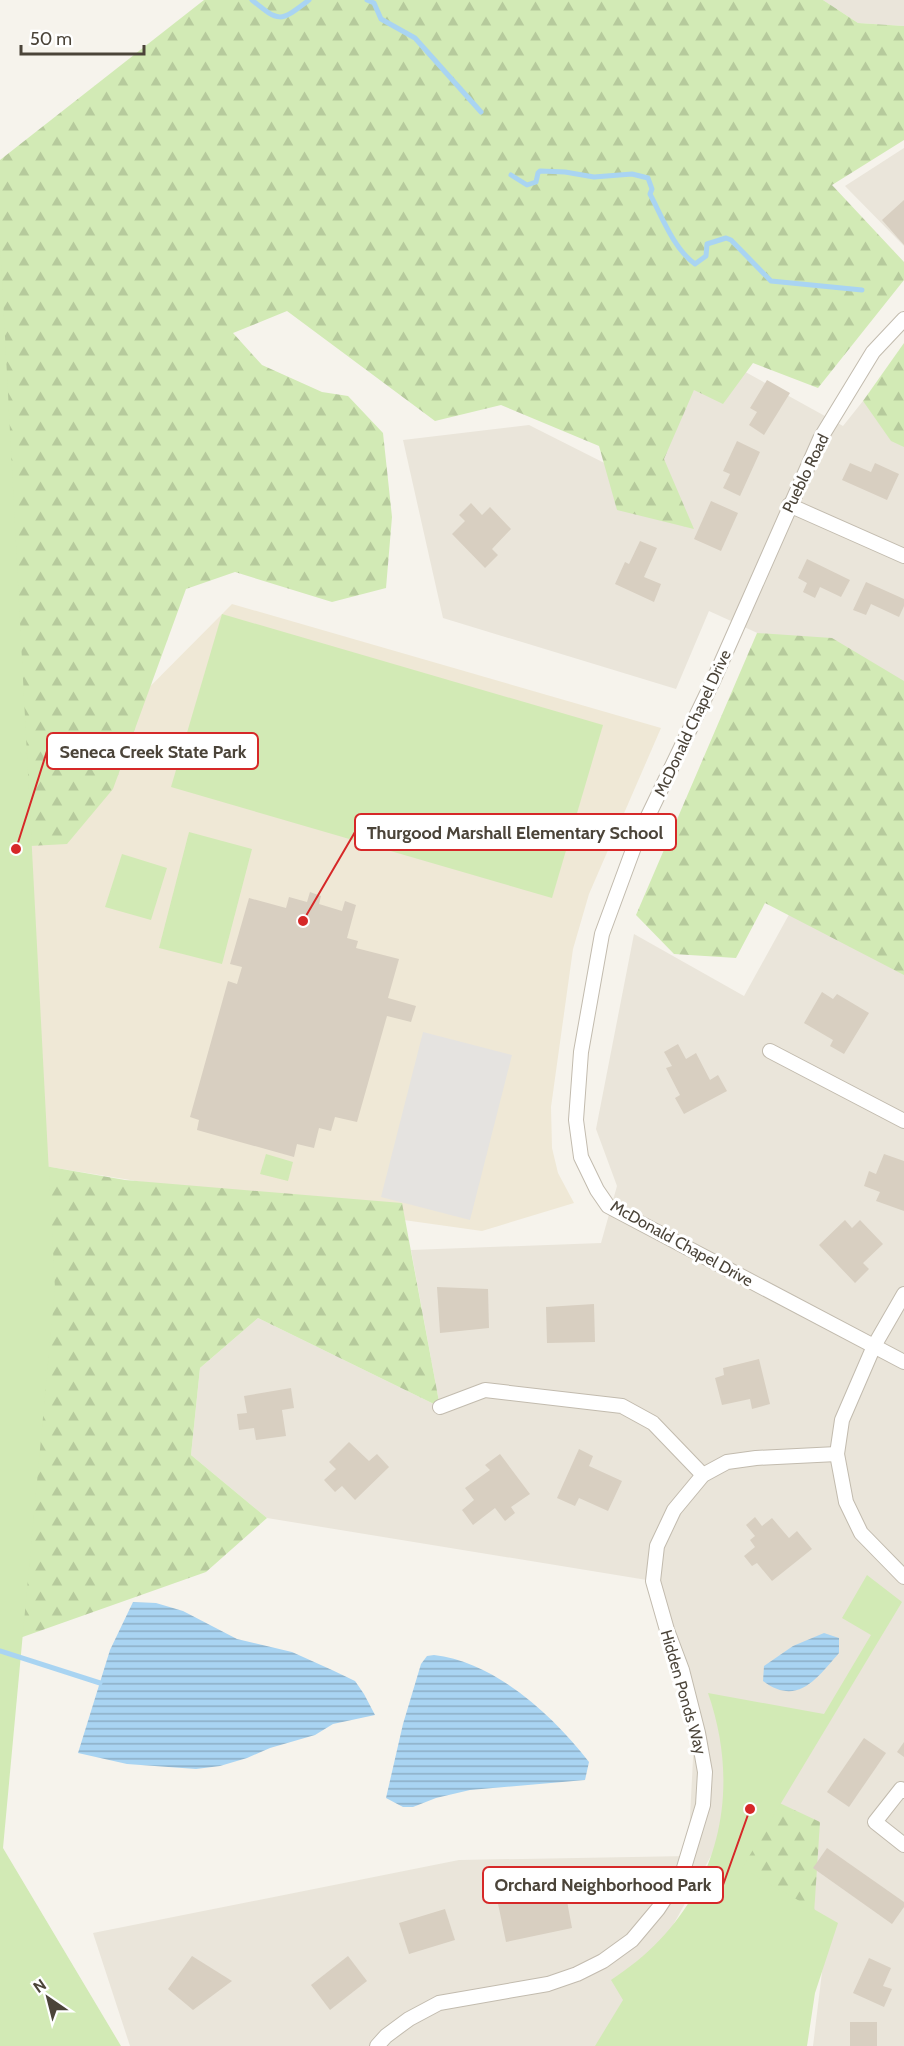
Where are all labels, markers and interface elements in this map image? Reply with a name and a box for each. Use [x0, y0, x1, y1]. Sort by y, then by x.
scale bar [21, 18, 144, 56]
text: 50 m [30, 28, 72, 50]
street label: Pueblo Road [778, 431, 833, 516]
street label: McDonald Chapel Drive [650, 647, 735, 800]
callout: Seneca Creek State Park [47, 733, 258, 769]
text: Seneca Creek State Park [59, 741, 247, 763]
callout: Thurgood Marshall Elementary School [355, 814, 676, 850]
text: Thurgood Marshall Elementary School [367, 822, 664, 844]
street label: McDonald Chapel Drive [607, 1196, 756, 1290]
street label: Hidden Ponds Way [657, 1628, 710, 1757]
callout: Orchard Neighborhood Park [483, 1867, 723, 1903]
text: Orchard Neighborhood Park [495, 1874, 712, 1896]
north arrow [18, 1968, 78, 2028]
text: N [30, 1975, 50, 1997]

